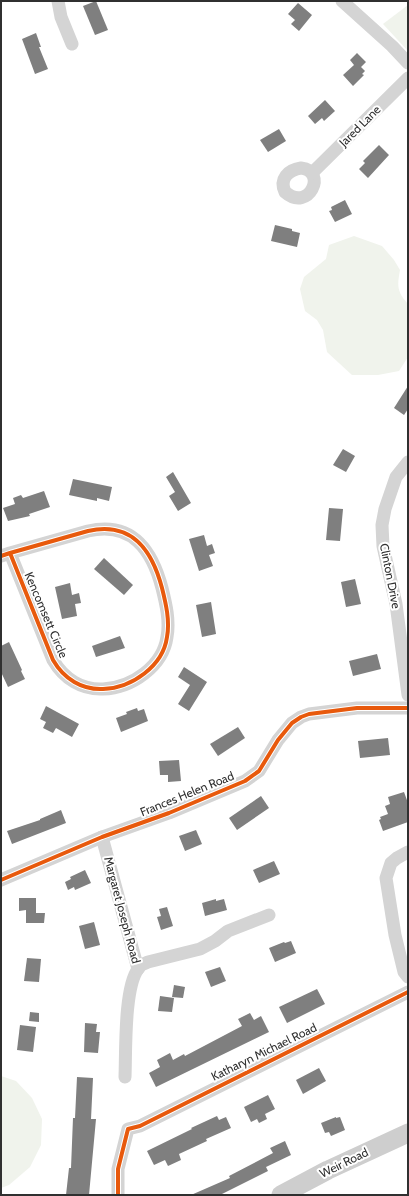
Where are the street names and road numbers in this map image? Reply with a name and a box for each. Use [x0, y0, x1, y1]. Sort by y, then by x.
street label: Jared Lane [335, 102, 384, 150]
street label: Clinton Drive [377, 542, 404, 610]
street label: Kencomsett Circle [22, 570, 71, 660]
street label: Frances Helen Road [138, 768, 236, 819]
street label: Margaret Joseph Road [101, 855, 144, 965]
street label: Katharyn Michael Road [209, 1019, 319, 1084]
street label: Weir Road [317, 1144, 370, 1181]

